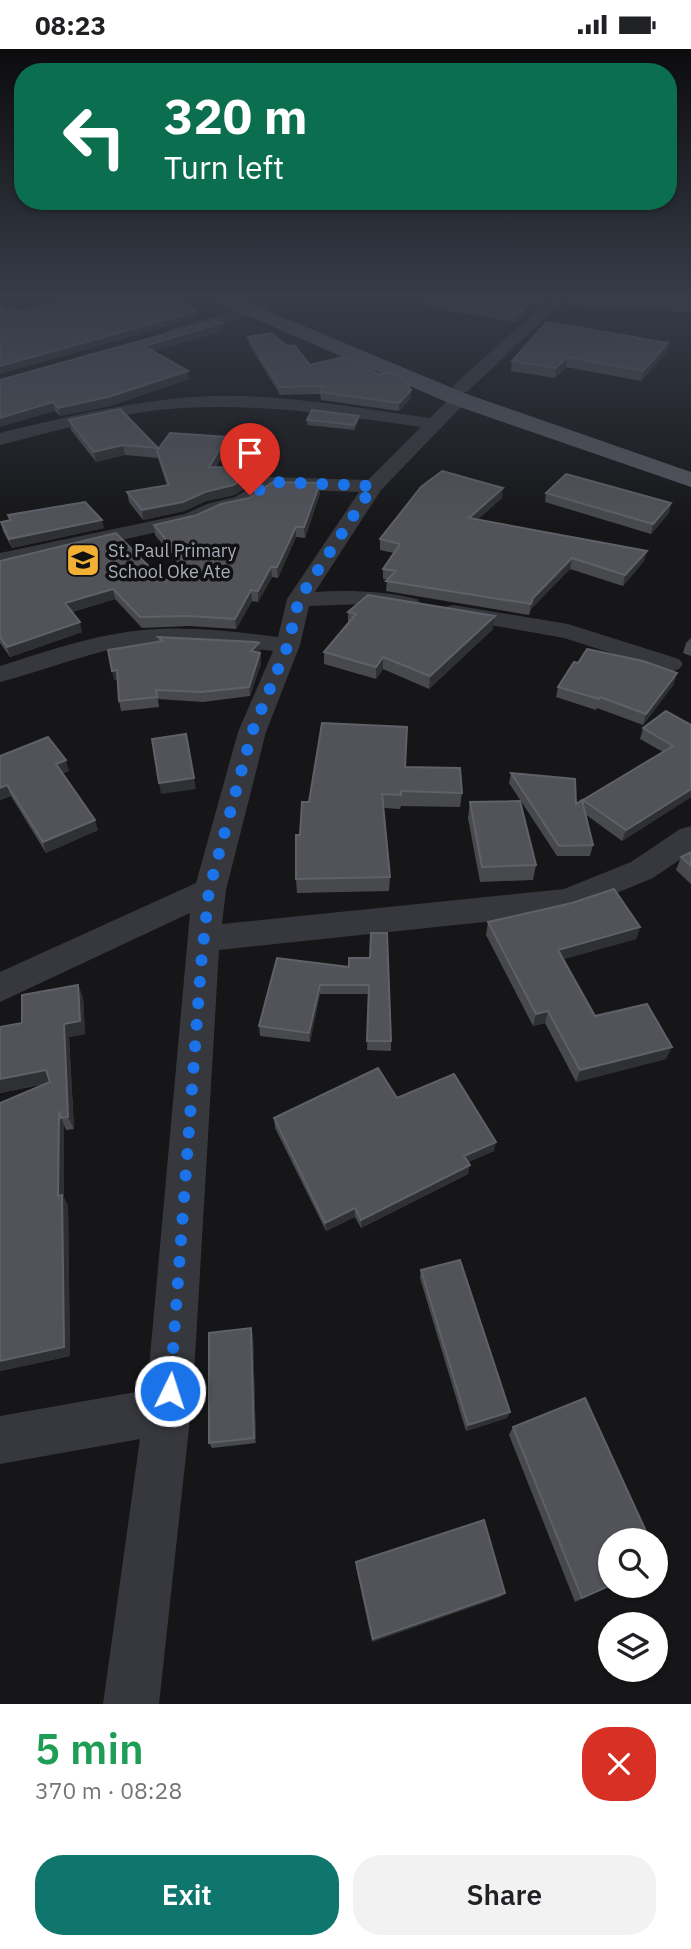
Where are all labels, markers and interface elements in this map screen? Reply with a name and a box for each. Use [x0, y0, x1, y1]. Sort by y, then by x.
text: 08:23 [35, 8, 106, 42]
text: 320 m [164, 84, 308, 147]
icon: left [49, 91, 140, 182]
text: Turn left [164, 146, 284, 188]
pin [220, 423, 280, 495]
icon: arrive [231, 434, 269, 472]
place label: St. Paul Primary School Oke Ate [108, 539, 237, 583]
school or university icon: St. Paul Primary School Oke Ate [64, 541, 102, 579]
position arrow [133, 1354, 207, 1428]
map controls [598, 1528, 668, 1682]
button: search [598, 1528, 668, 1598]
button: layers [598, 1612, 668, 1682]
text: 5 min [35, 1721, 144, 1776]
button: close [582, 1727, 656, 1801]
text: 370 m · 08:28 [35, 1775, 182, 1805]
button: Exit [35, 1855, 339, 1935]
button: Share [353, 1855, 656, 1935]

